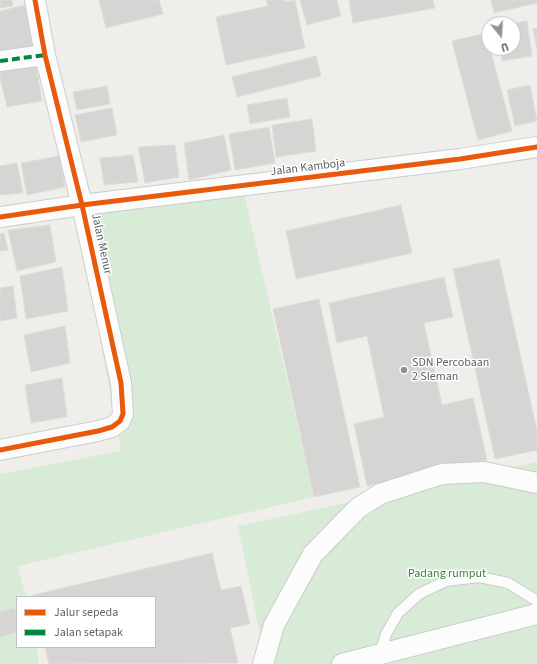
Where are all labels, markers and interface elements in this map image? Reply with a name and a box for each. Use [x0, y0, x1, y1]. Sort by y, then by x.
north arrow [481, 16, 521, 56]
text: U [499, 39, 510, 55]
street label: Jalan Kamboja [270, 156, 346, 180]
street label: Jalan Menur [88, 212, 114, 276]
place label: SDN Percobaan 2 Sleman [412, 356, 489, 384]
marker: SDN Percobaan 2 Sleman [399, 365, 409, 375]
park label: Padang rumput [408, 567, 486, 581]
legend [16, 596, 156, 648]
text: Jalur sepeda [54, 604, 118, 621]
text: Jalan setapak [54, 624, 123, 641]

